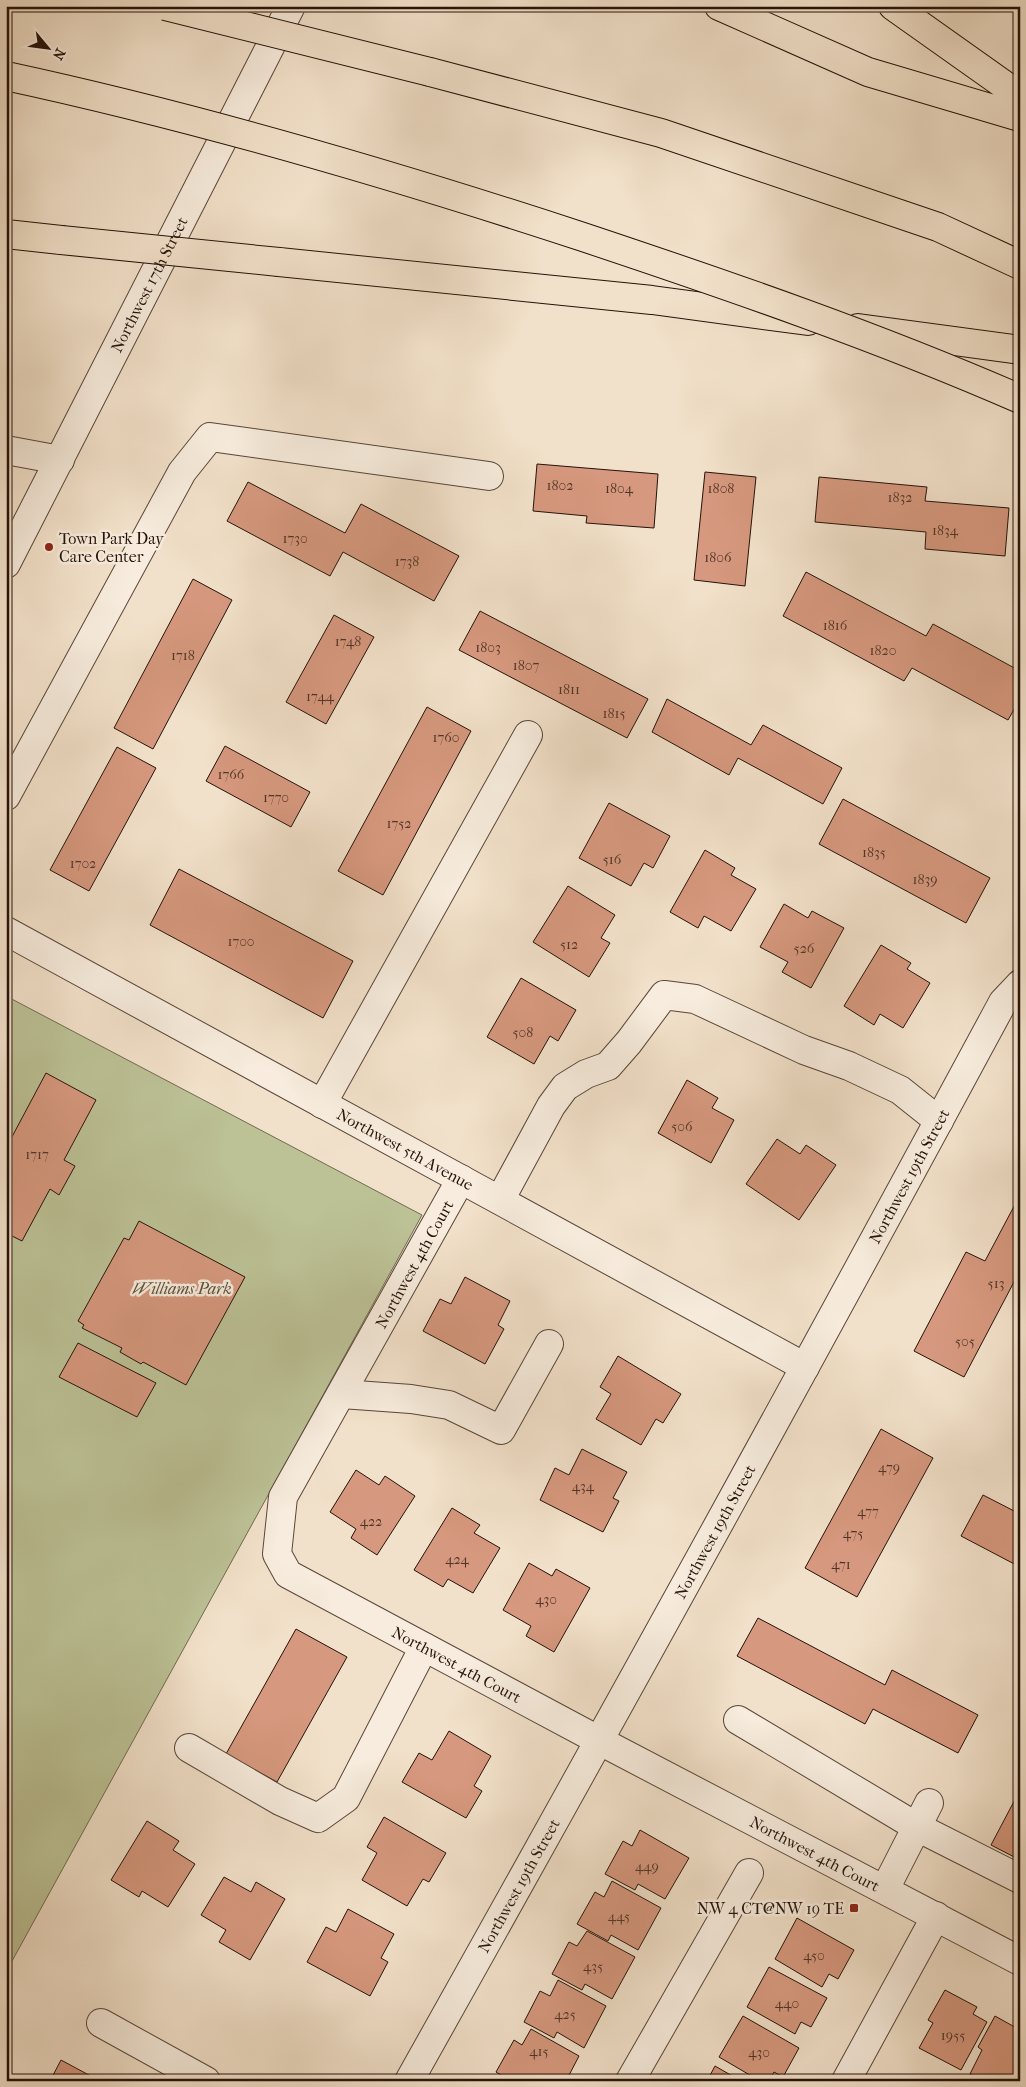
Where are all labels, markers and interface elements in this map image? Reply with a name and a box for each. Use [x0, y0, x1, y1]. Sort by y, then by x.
north arrow [22, 22, 72, 72]
text: N [49, 45, 69, 63]
street label: Northwest 17th Street [107, 213, 192, 356]
house number: 1802 [547, 477, 573, 494]
house number: 1804 [605, 480, 634, 497]
house number: 1808 [708, 480, 734, 497]
house number: 1832 [888, 489, 912, 506]
house number: 1834 [932, 522, 959, 539]
place label: Town Park Day Care Center [59, 529, 164, 566]
house number: 1730 [282, 530, 308, 547]
marker: Town Park Day Care Center [43, 541, 55, 553]
house number: 1806 [704, 549, 732, 566]
house number: 1738 [395, 553, 419, 570]
house number: 1816 [823, 617, 848, 634]
house number: 1748 [335, 633, 361, 650]
house number: 1803 [475, 639, 501, 656]
house number: 1820 [870, 642, 896, 659]
house number: 1718 [171, 647, 195, 664]
house number: 1807 [513, 657, 539, 674]
house number: 1811 [558, 681, 580, 698]
house number: 1744 [306, 688, 335, 705]
house number: 1815 [602, 705, 626, 722]
house number: 1760 [432, 729, 460, 746]
house number: 1766 [218, 766, 245, 783]
house number: 1770 [263, 789, 289, 806]
house number: 1752 [387, 815, 412, 832]
house number: 1835 [862, 844, 886, 861]
house number: 516 [603, 851, 622, 868]
house number: 1702 [70, 855, 96, 872]
house number: 1839 [912, 871, 938, 888]
house number: 1700 [227, 933, 255, 950]
house number: 512 [560, 936, 578, 953]
house number: 526 [794, 940, 815, 957]
house number: 508 [513, 1024, 533, 1041]
street label: Northwest 5th Avenue [334, 1105, 477, 1194]
street label: Northwest 19th Street [865, 1105, 954, 1247]
house number: 506 [671, 1118, 693, 1135]
house number: 1717 [25, 1146, 49, 1163]
street label: Northwest 4th Court [371, 1197, 458, 1332]
house number: 513 [988, 1275, 1004, 1292]
park label: Williams Park [132, 1279, 232, 1298]
house number: 505 [955, 1333, 975, 1350]
house number: 479 [878, 1459, 900, 1476]
street label: Northwest 19th Street [671, 1461, 760, 1602]
house number: 434 [572, 1478, 595, 1495]
house number: 477 [857, 1503, 879, 1520]
house number: 422 [360, 1513, 382, 1530]
house number: 475 [843, 1525, 863, 1542]
house number: 424 [445, 1551, 470, 1568]
house number: 471 [831, 1556, 851, 1573]
house number: 430 [535, 1591, 557, 1608]
street label: Northwest 4th Court [389, 1622, 525, 1707]
street label: Northwest 4th Court [747, 1812, 883, 1896]
street label: Northwest 19th Street [474, 1815, 564, 1956]
house number: 449 [635, 1858, 659, 1875]
place label: NW 4 CT@NW 19 TE [697, 1899, 844, 1918]
marker: NW 4 CT@NW 19 TE [848, 1902, 860, 1914]
house number: 445 [608, 1908, 630, 1925]
house number: 450 [803, 1947, 825, 1964]
house number: 435 [583, 1958, 603, 1975]
house number: 440 [775, 1995, 799, 2012]
house number: 425 [554, 2006, 576, 2023]
house number: 1955 [941, 2027, 965, 2044]
house number: 415 [529, 2043, 549, 2060]
house number: 430 [748, 2044, 770, 2061]

